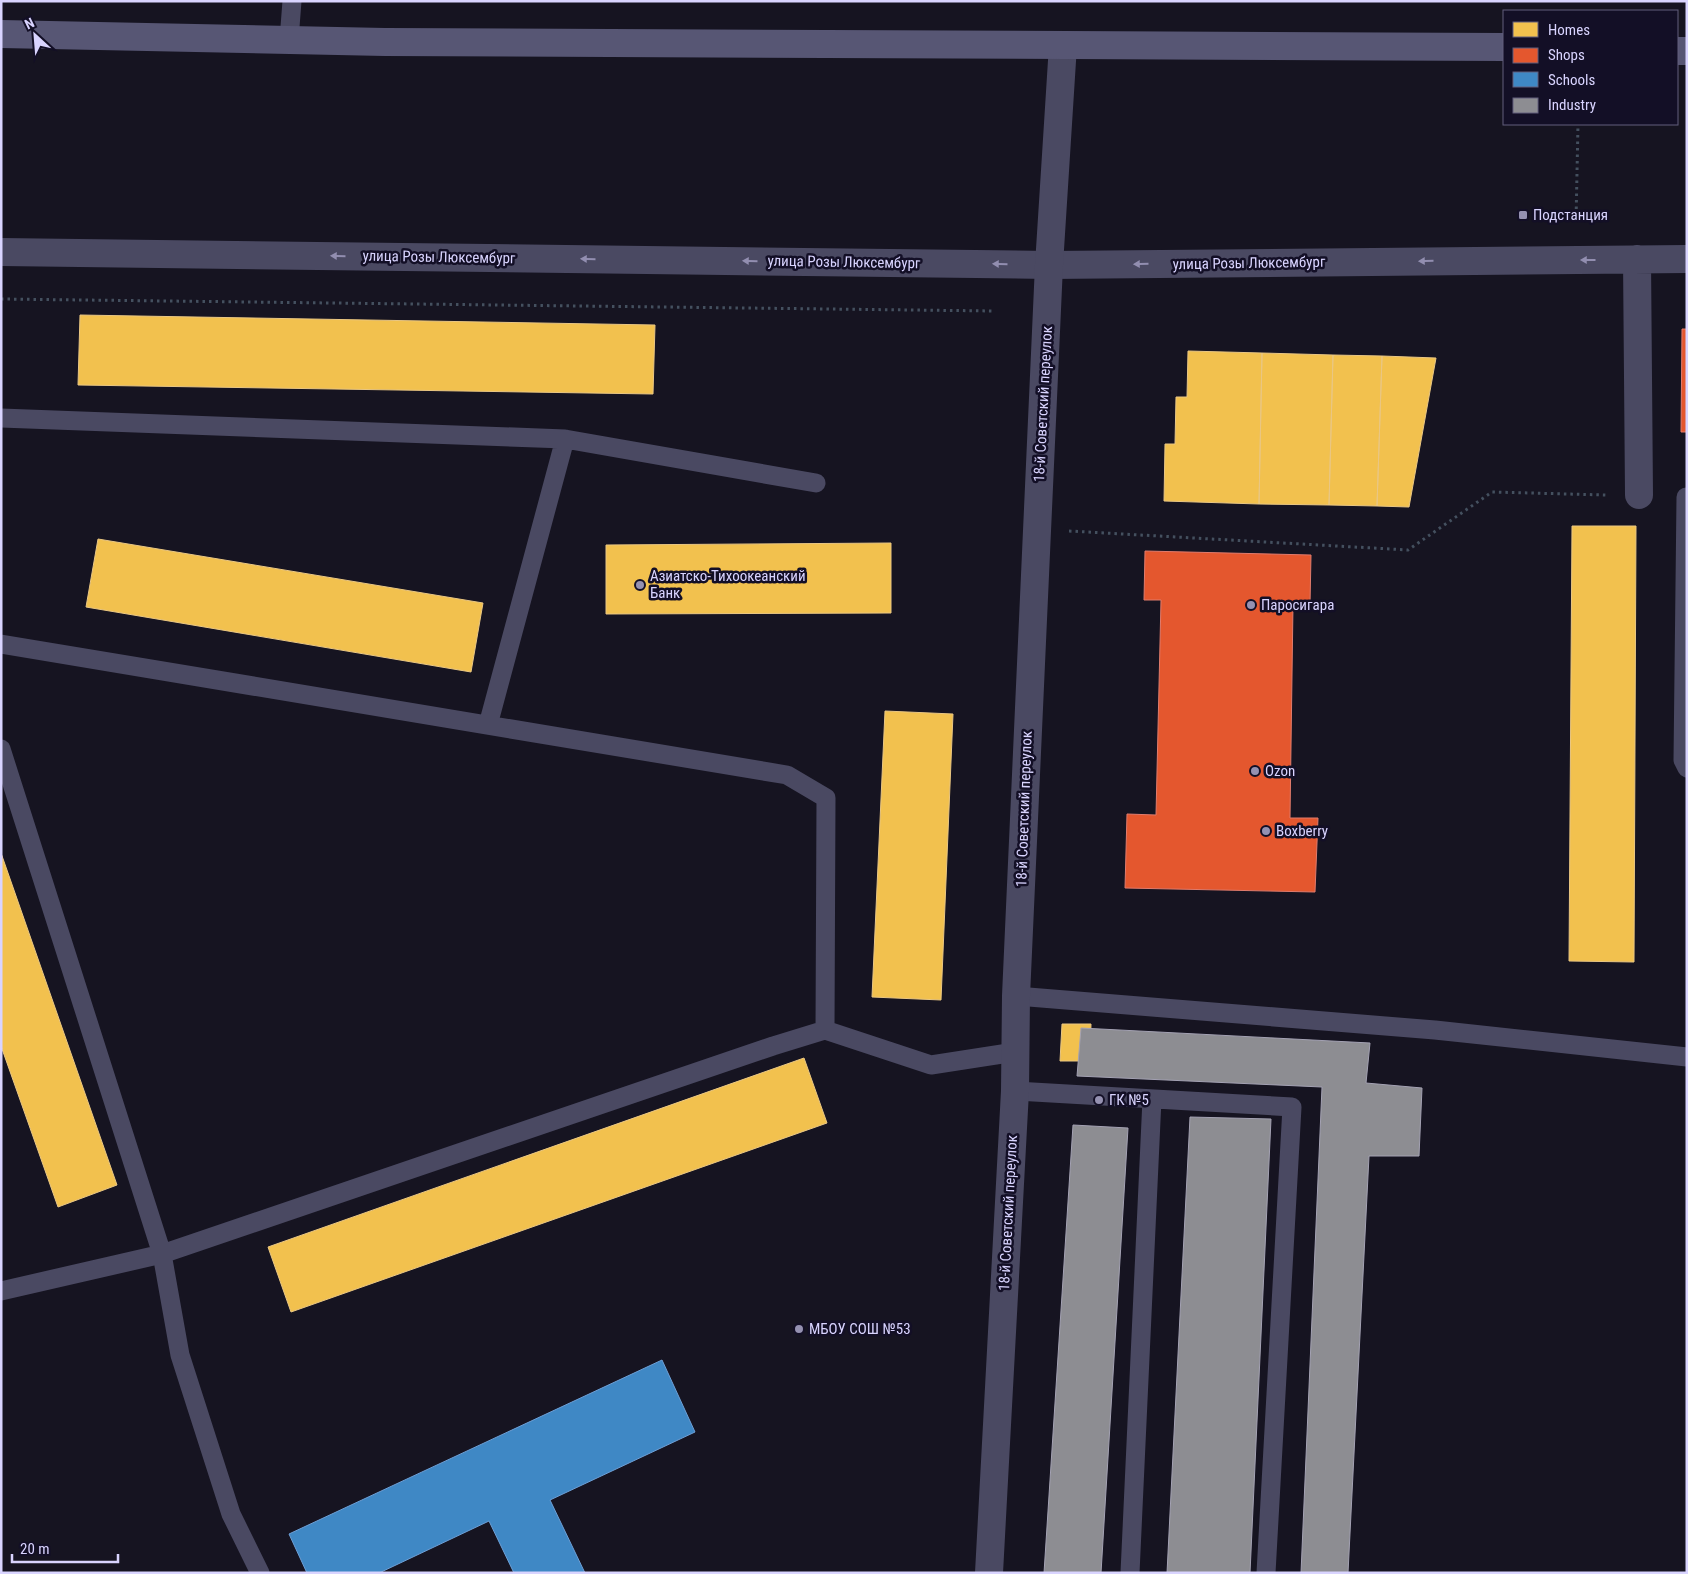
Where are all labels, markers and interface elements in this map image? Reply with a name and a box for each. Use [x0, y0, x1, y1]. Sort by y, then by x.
north arrow [10, 10, 60, 60]
legend [1503, 10, 1678, 125]
text: N [22, 14, 37, 32]
text: Homes [1548, 21, 1590, 39]
text: Shops [1548, 46, 1585, 64]
text: Schools [1548, 71, 1595, 89]
text: Industry [1548, 96, 1596, 114]
place label: Подстанция [1533, 206, 1608, 224]
marker: Подстанция [1517, 209, 1529, 221]
street label: улица Розы Люксембург [362, 247, 516, 267]
one-way arrow [330, 252, 346, 260]
street label: улица Розы Люксембург [767, 252, 921, 272]
street label: улица Розы Люксембург [1172, 253, 1326, 273]
one-way arrow [580, 255, 596, 263]
one-way arrow [1580, 256, 1596, 264]
one-way arrow [742, 257, 758, 265]
one-way arrow [1418, 257, 1434, 265]
one-way arrow [992, 260, 1008, 268]
one-way arrow [1133, 260, 1149, 268]
street label: 18-й Советский переулок [1030, 326, 1056, 482]
place label: Азиатско-Тихоокеанский Банк [650, 567, 806, 602]
marker: Азиатско-Тихоокеанский Банк [634, 579, 646, 591]
place label: Паросигара [1261, 596, 1334, 614]
marker: Паросигара [1245, 599, 1257, 611]
street label: 18-й Советский переулок [1012, 731, 1036, 887]
place label: Ozon [1265, 762, 1295, 780]
marker: Ozon [1249, 765, 1261, 777]
place label: Boxberry [1276, 822, 1328, 840]
marker: Boxberry [1260, 825, 1272, 837]
place label: ГК №5 [1109, 1091, 1149, 1109]
marker: ГК №5 [1093, 1094, 1105, 1106]
street label: 18-й Советский переулок [995, 1135, 1021, 1291]
place label: МБОУ СОШ №53 [809, 1320, 911, 1338]
marker: МБОУ СОШ №53 [793, 1323, 805, 1335]
scale bar [12, 1532, 119, 1564]
text: 20 m [20, 1540, 50, 1558]

